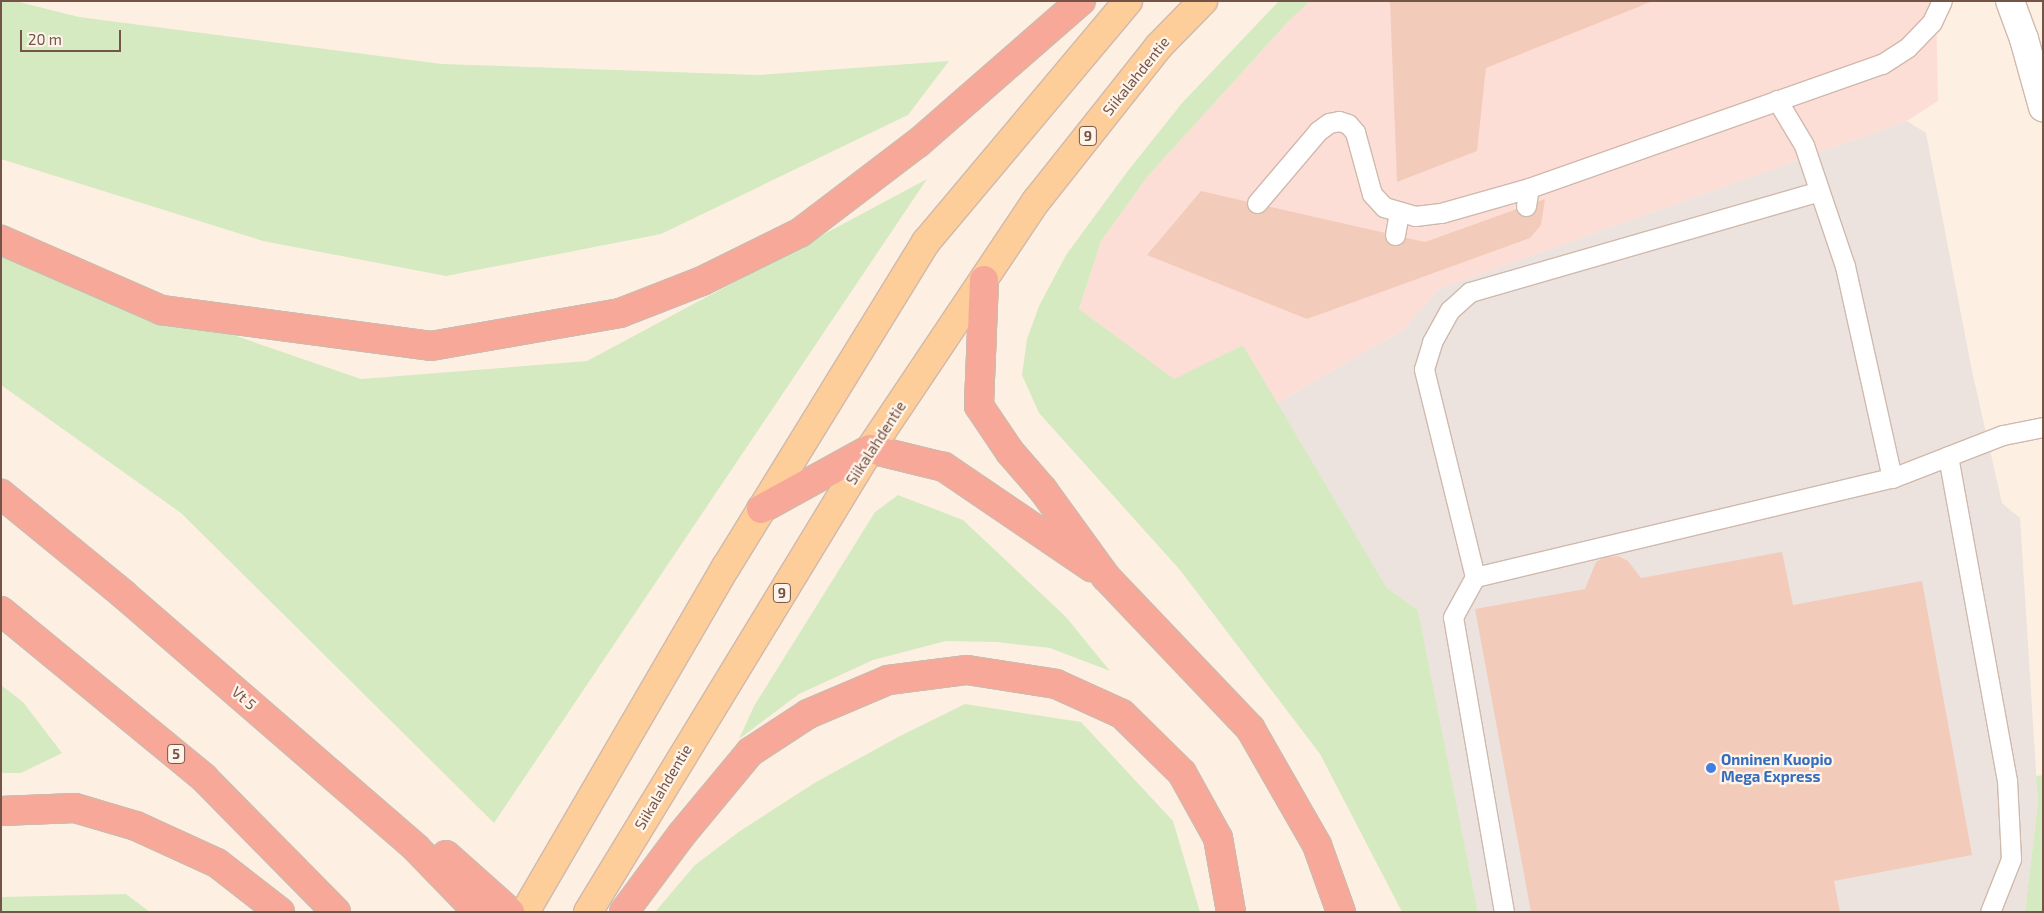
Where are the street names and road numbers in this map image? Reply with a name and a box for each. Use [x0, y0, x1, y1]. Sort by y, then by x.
street label: Siikalahdentie [1099, 33, 1173, 119]
road number: 9 [1078, 124, 1098, 148]
street label: Siikalahdentie [842, 398, 910, 488]
road number: 9 [772, 582, 792, 604]
street label: Vt 5 [228, 683, 260, 713]
street label: Siikalahdentie [631, 741, 695, 833]
road number: 5 [166, 742, 186, 766]

